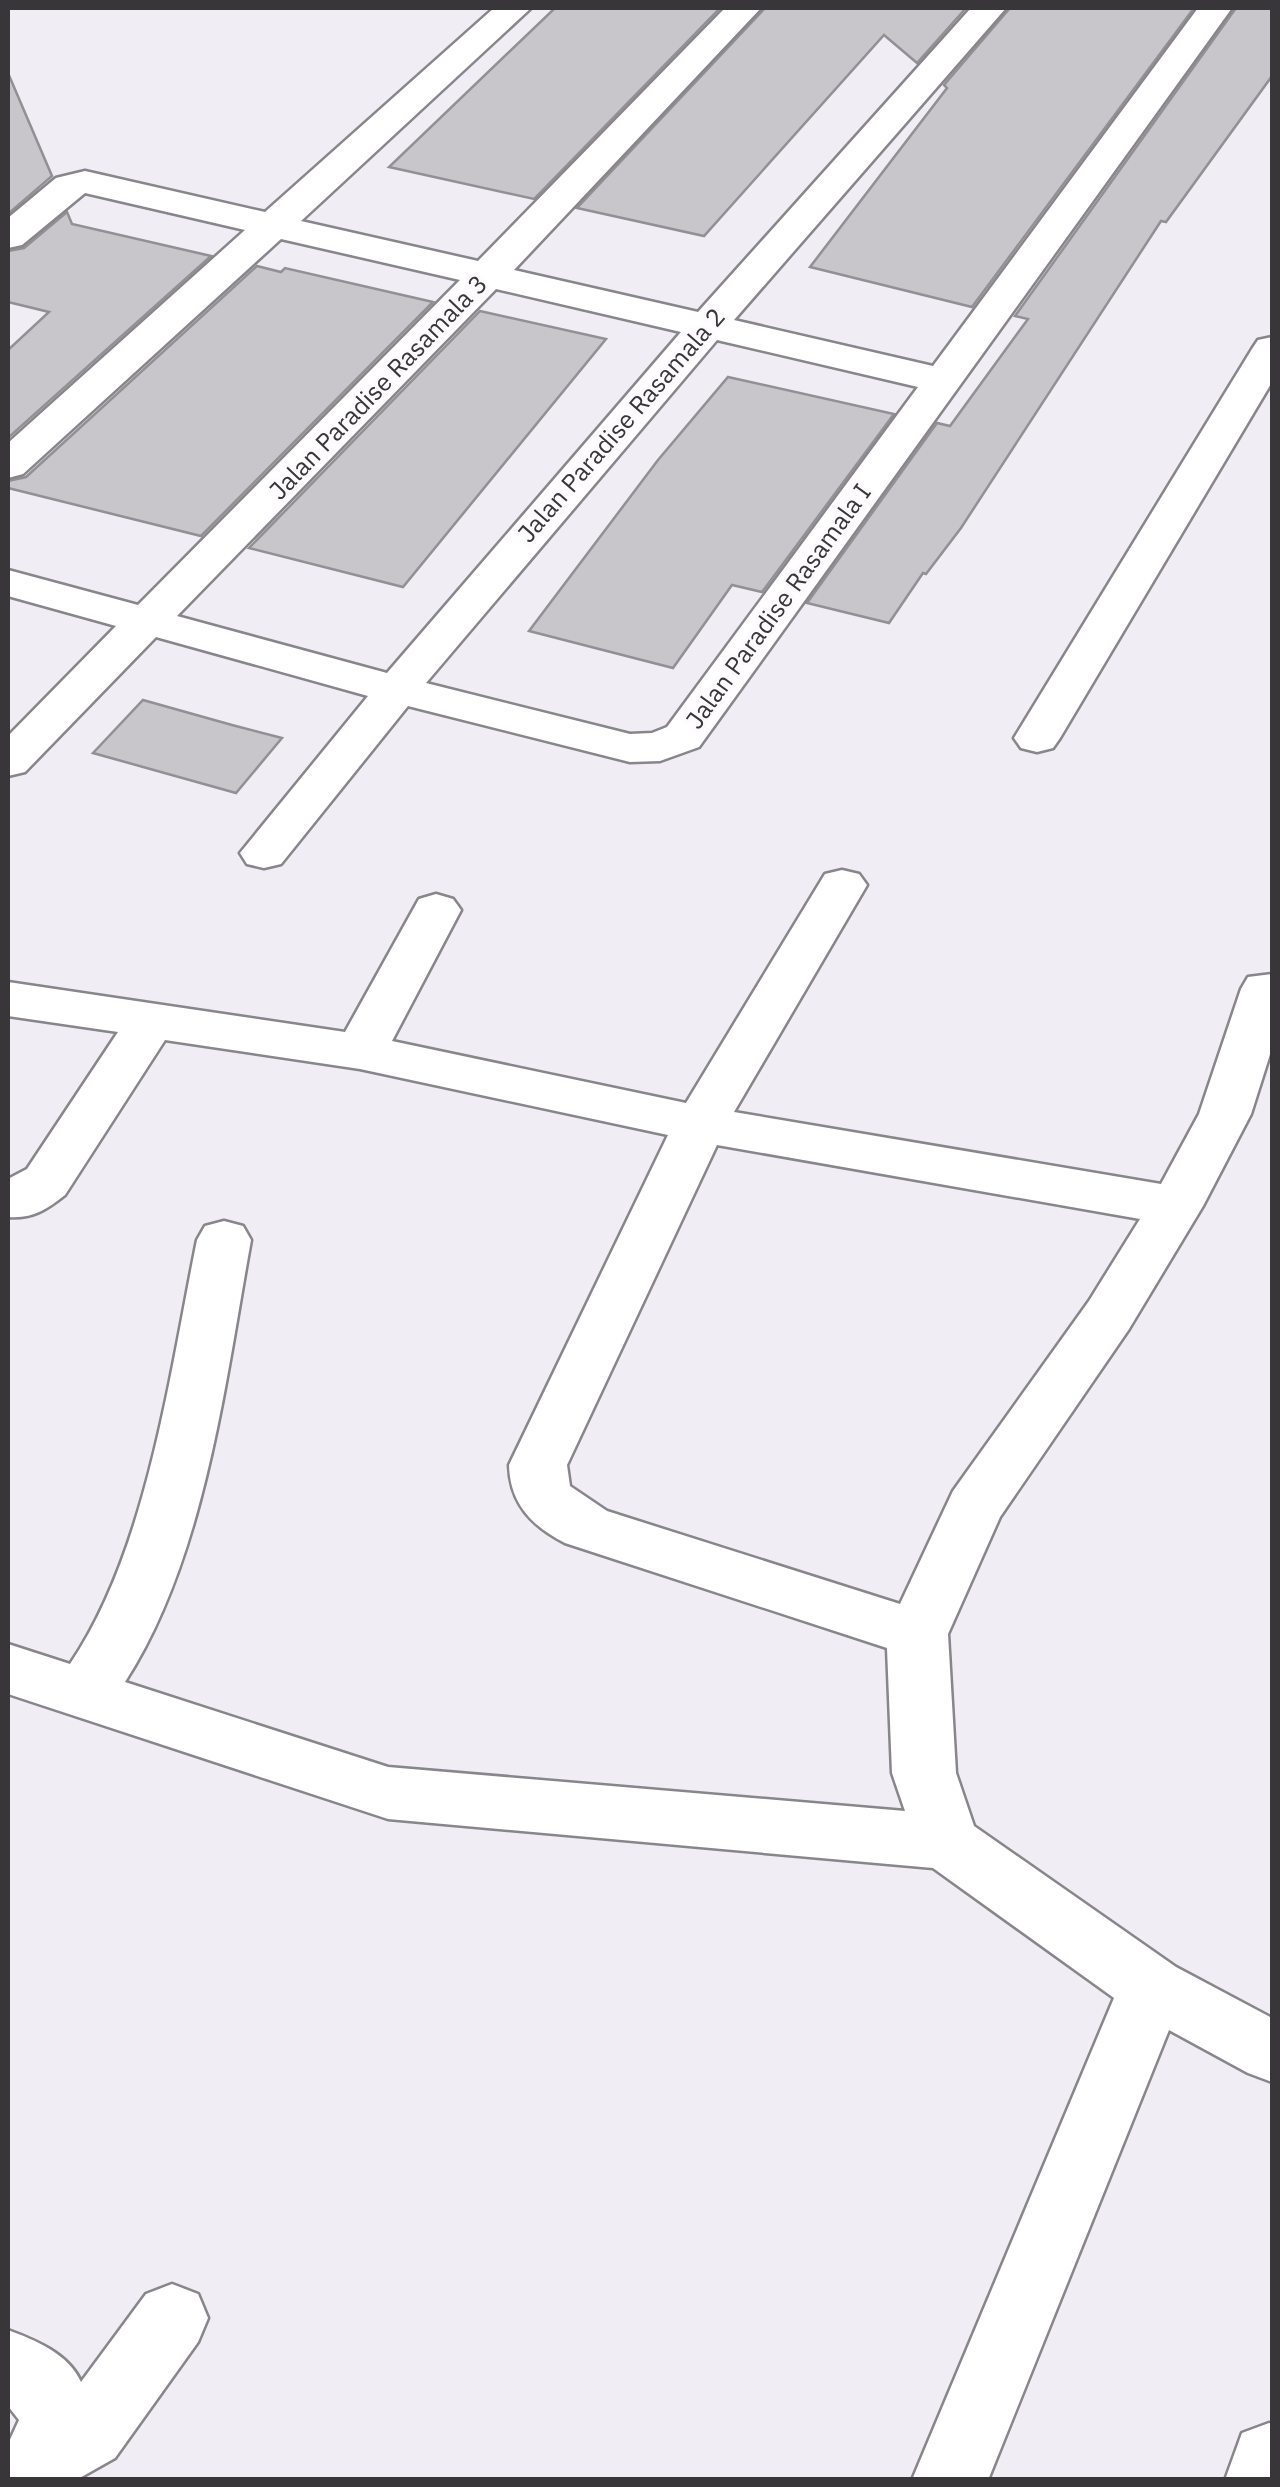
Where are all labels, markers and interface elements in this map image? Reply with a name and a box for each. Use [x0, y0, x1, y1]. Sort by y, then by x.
street label: Jalan Paradise Rasamala 3 [261, 267, 494, 506]
street label: Jalan Paradise Rasamala 2 [510, 300, 732, 549]
street label: Jalan Paradise Rasamala I [677, 477, 878, 735]

